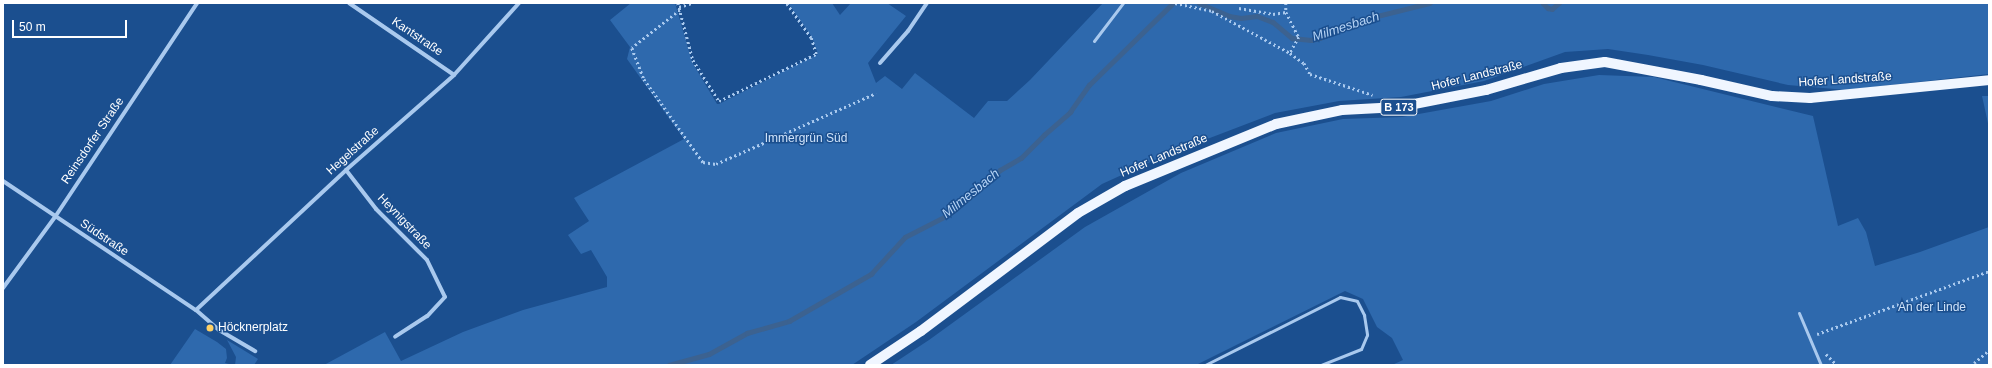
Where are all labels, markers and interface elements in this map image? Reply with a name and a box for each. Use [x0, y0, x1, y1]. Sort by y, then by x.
water label: Milmesbach [1311, 9, 1381, 45]
scale bar [14, 12, 129, 38]
street label: Kantstraße [389, 15, 445, 59]
text: 50 m [19, 20, 46, 34]
street label: Hofer Landstraße [1430, 58, 1524, 94]
street label: Hofer Landstraße [1798, 70, 1892, 90]
street label: Reinsdorfer Straße [59, 95, 127, 187]
road number: B 173 [1380, 98, 1418, 116]
street label: Hegelstraße [324, 124, 382, 178]
street label: Hofer Landstraße [1118, 131, 1210, 181]
park label: Immergrün Süd [765, 132, 847, 146]
water label: Milmesbach [939, 166, 1003, 222]
street label: Heynigstraße [374, 191, 434, 253]
street label: Südstraße [77, 217, 131, 259]
park label: An der Linde [1898, 301, 1966, 315]
place label: Höcknerplatz [218, 321, 288, 335]
marker: Höcknerplatz [205, 323, 215, 333]

